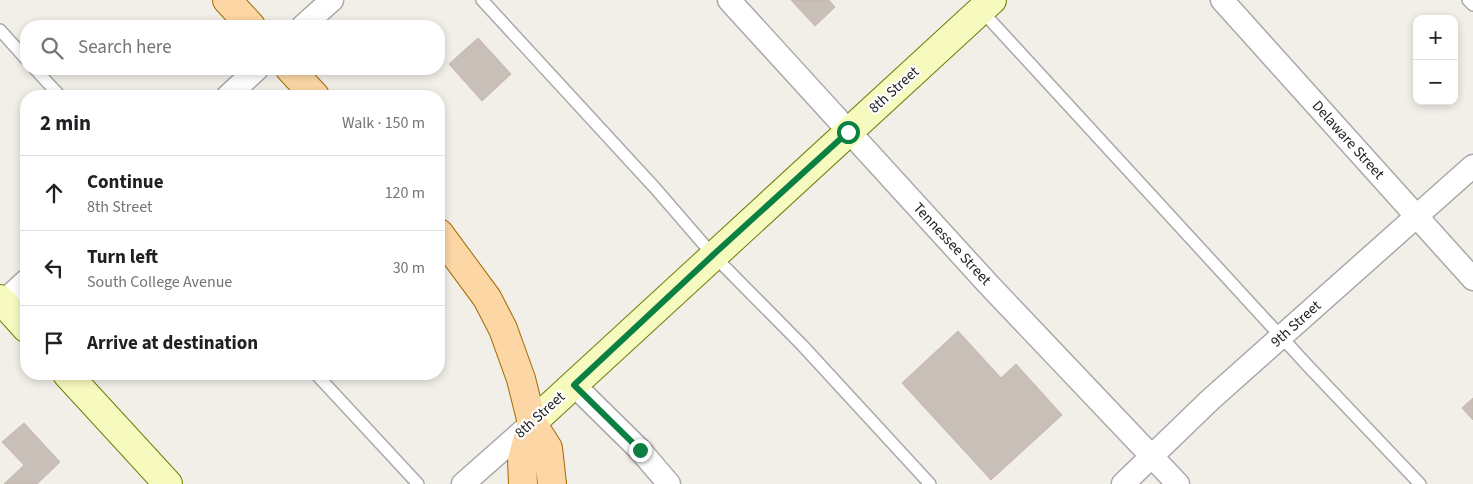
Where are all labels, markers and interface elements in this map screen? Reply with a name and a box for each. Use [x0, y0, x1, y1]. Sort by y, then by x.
map controls [1413, 15, 1458, 105]
button: + [1413, 15, 1458, 60]
search box [20, 20, 445, 75]
icon: search [38, 34, 66, 62]
text: Search here [78, 34, 172, 61]
button: − [1413, 60, 1458, 105]
street label: 8th Street [864, 62, 924, 118]
street label: Delaware Street [1307, 96, 1389, 184]
text: 2 min [40, 108, 91, 138]
text: Walk · 150 m [342, 112, 425, 134]
route start [837, 121, 860, 144]
text: Continue [87, 169, 164, 196]
icon: ahead [40, 179, 68, 207]
text: 120 m [385, 182, 425, 204]
text: 8th Street [87, 196, 152, 218]
street label: Tennessee Street [908, 198, 996, 290]
text: Turn left [87, 244, 158, 271]
icon: left [40, 254, 68, 282]
text: 30 m [393, 257, 425, 279]
text: South College Avenue [87, 271, 232, 293]
street label: 9th Street [1266, 296, 1326, 352]
icon: arrive [40, 329, 68, 357]
text: Arrive at destination [87, 330, 258, 357]
street label: 8th Street [510, 387, 570, 443]
route end [629, 439, 652, 462]

